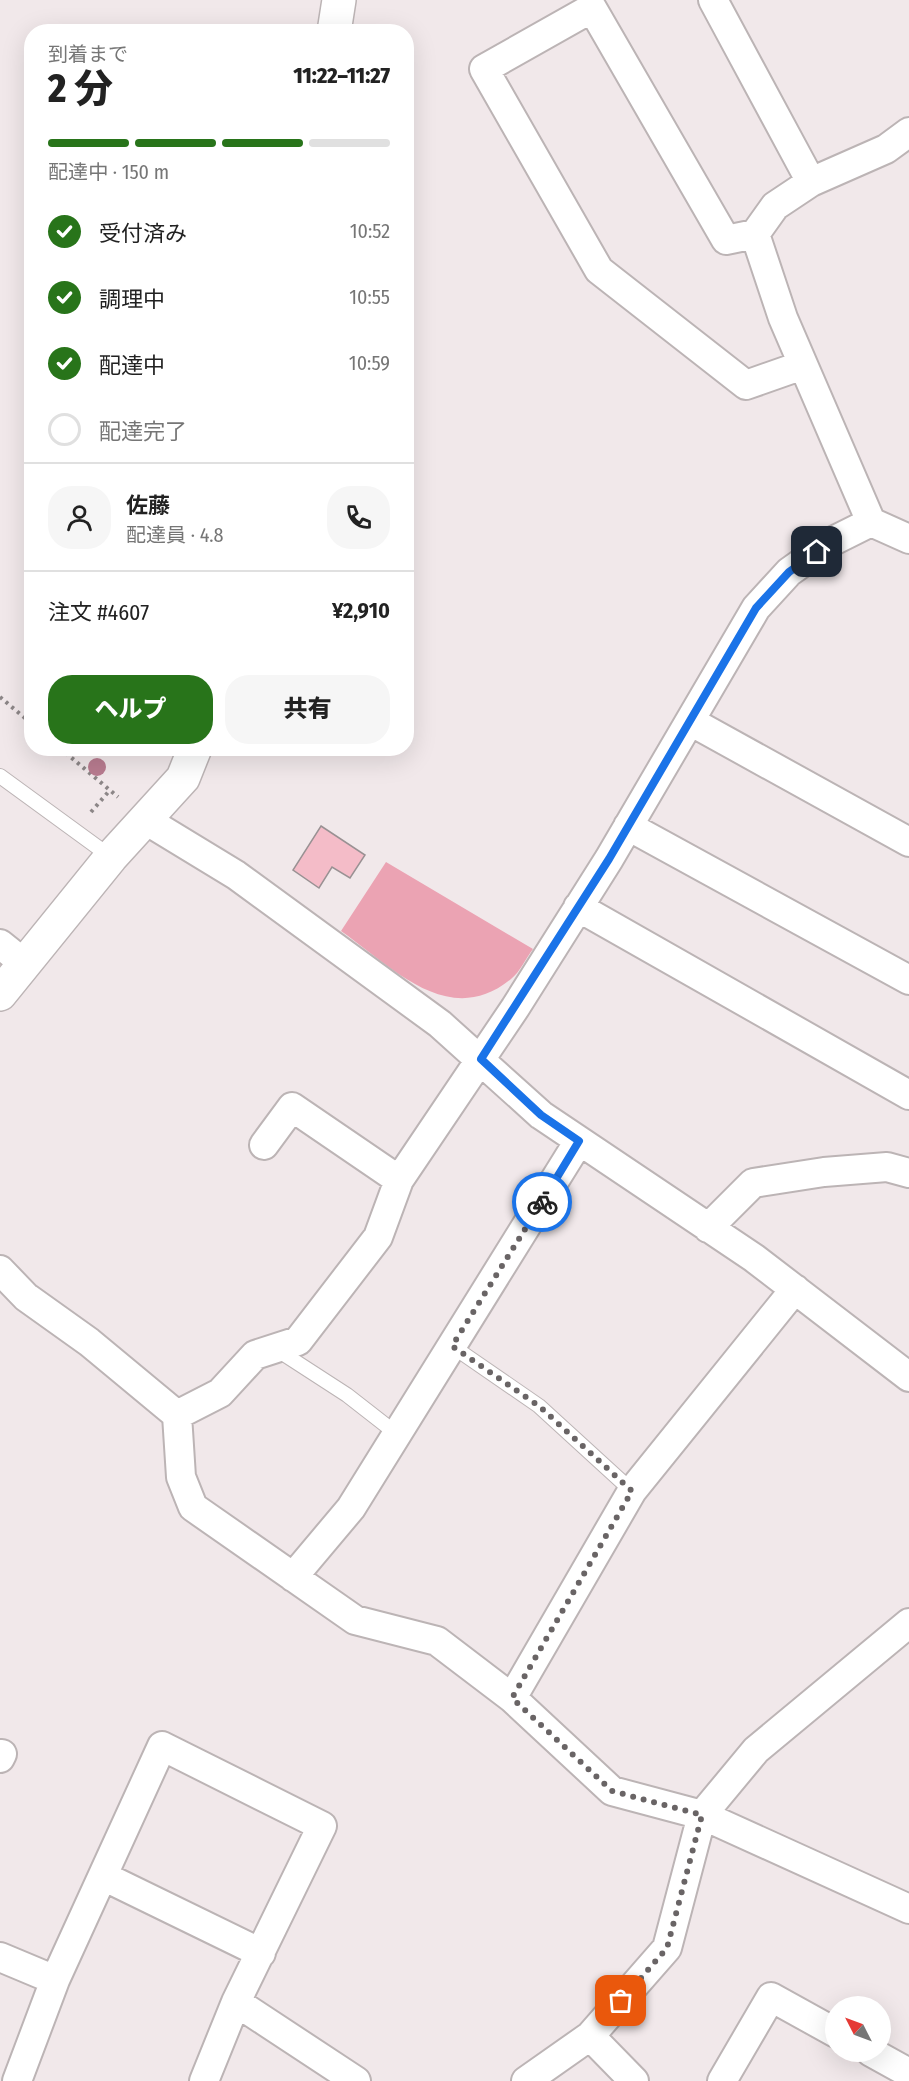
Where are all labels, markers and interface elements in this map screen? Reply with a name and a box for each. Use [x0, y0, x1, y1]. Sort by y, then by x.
text: 到着まで [48, 42, 128, 66]
text: 11:22–11:27 [293, 62, 390, 89]
text: 2 分 [48, 66, 113, 112]
text: 配達中 · 150 m [48, 160, 169, 184]
icon: check [48, 215, 81, 248]
text: 10:52 [350, 219, 390, 243]
text: 受付済み [99, 220, 187, 247]
icon: check [48, 281, 81, 314]
text: 10:55 [349, 285, 390, 309]
text: 調理中 [99, 286, 165, 313]
icon: check [48, 347, 81, 380]
text: 10:59 [349, 351, 390, 375]
text: 配達中 [99, 352, 165, 379]
text: 配達完了 [99, 418, 187, 445]
button: person [48, 486, 111, 549]
button: phone [327, 486, 390, 549]
text: 佐藤 [126, 492, 170, 519]
text: 配達員 · 4.8 [126, 523, 224, 547]
pin [791, 526, 842, 577]
icon: home [800, 535, 833, 568]
text: ¥2,910 [332, 597, 390, 624]
text: 注文 #4607 [48, 599, 149, 626]
button: ヘルプ [48, 675, 213, 744]
button: 共有 [225, 675, 390, 744]
courier [512, 1172, 572, 1232]
icon: bike [526, 1186, 559, 1219]
pin [595, 1975, 646, 2026]
icon: bag [604, 1984, 637, 2017]
north arrow [825, 1996, 891, 2062]
map controls [825, 1996, 891, 2062]

